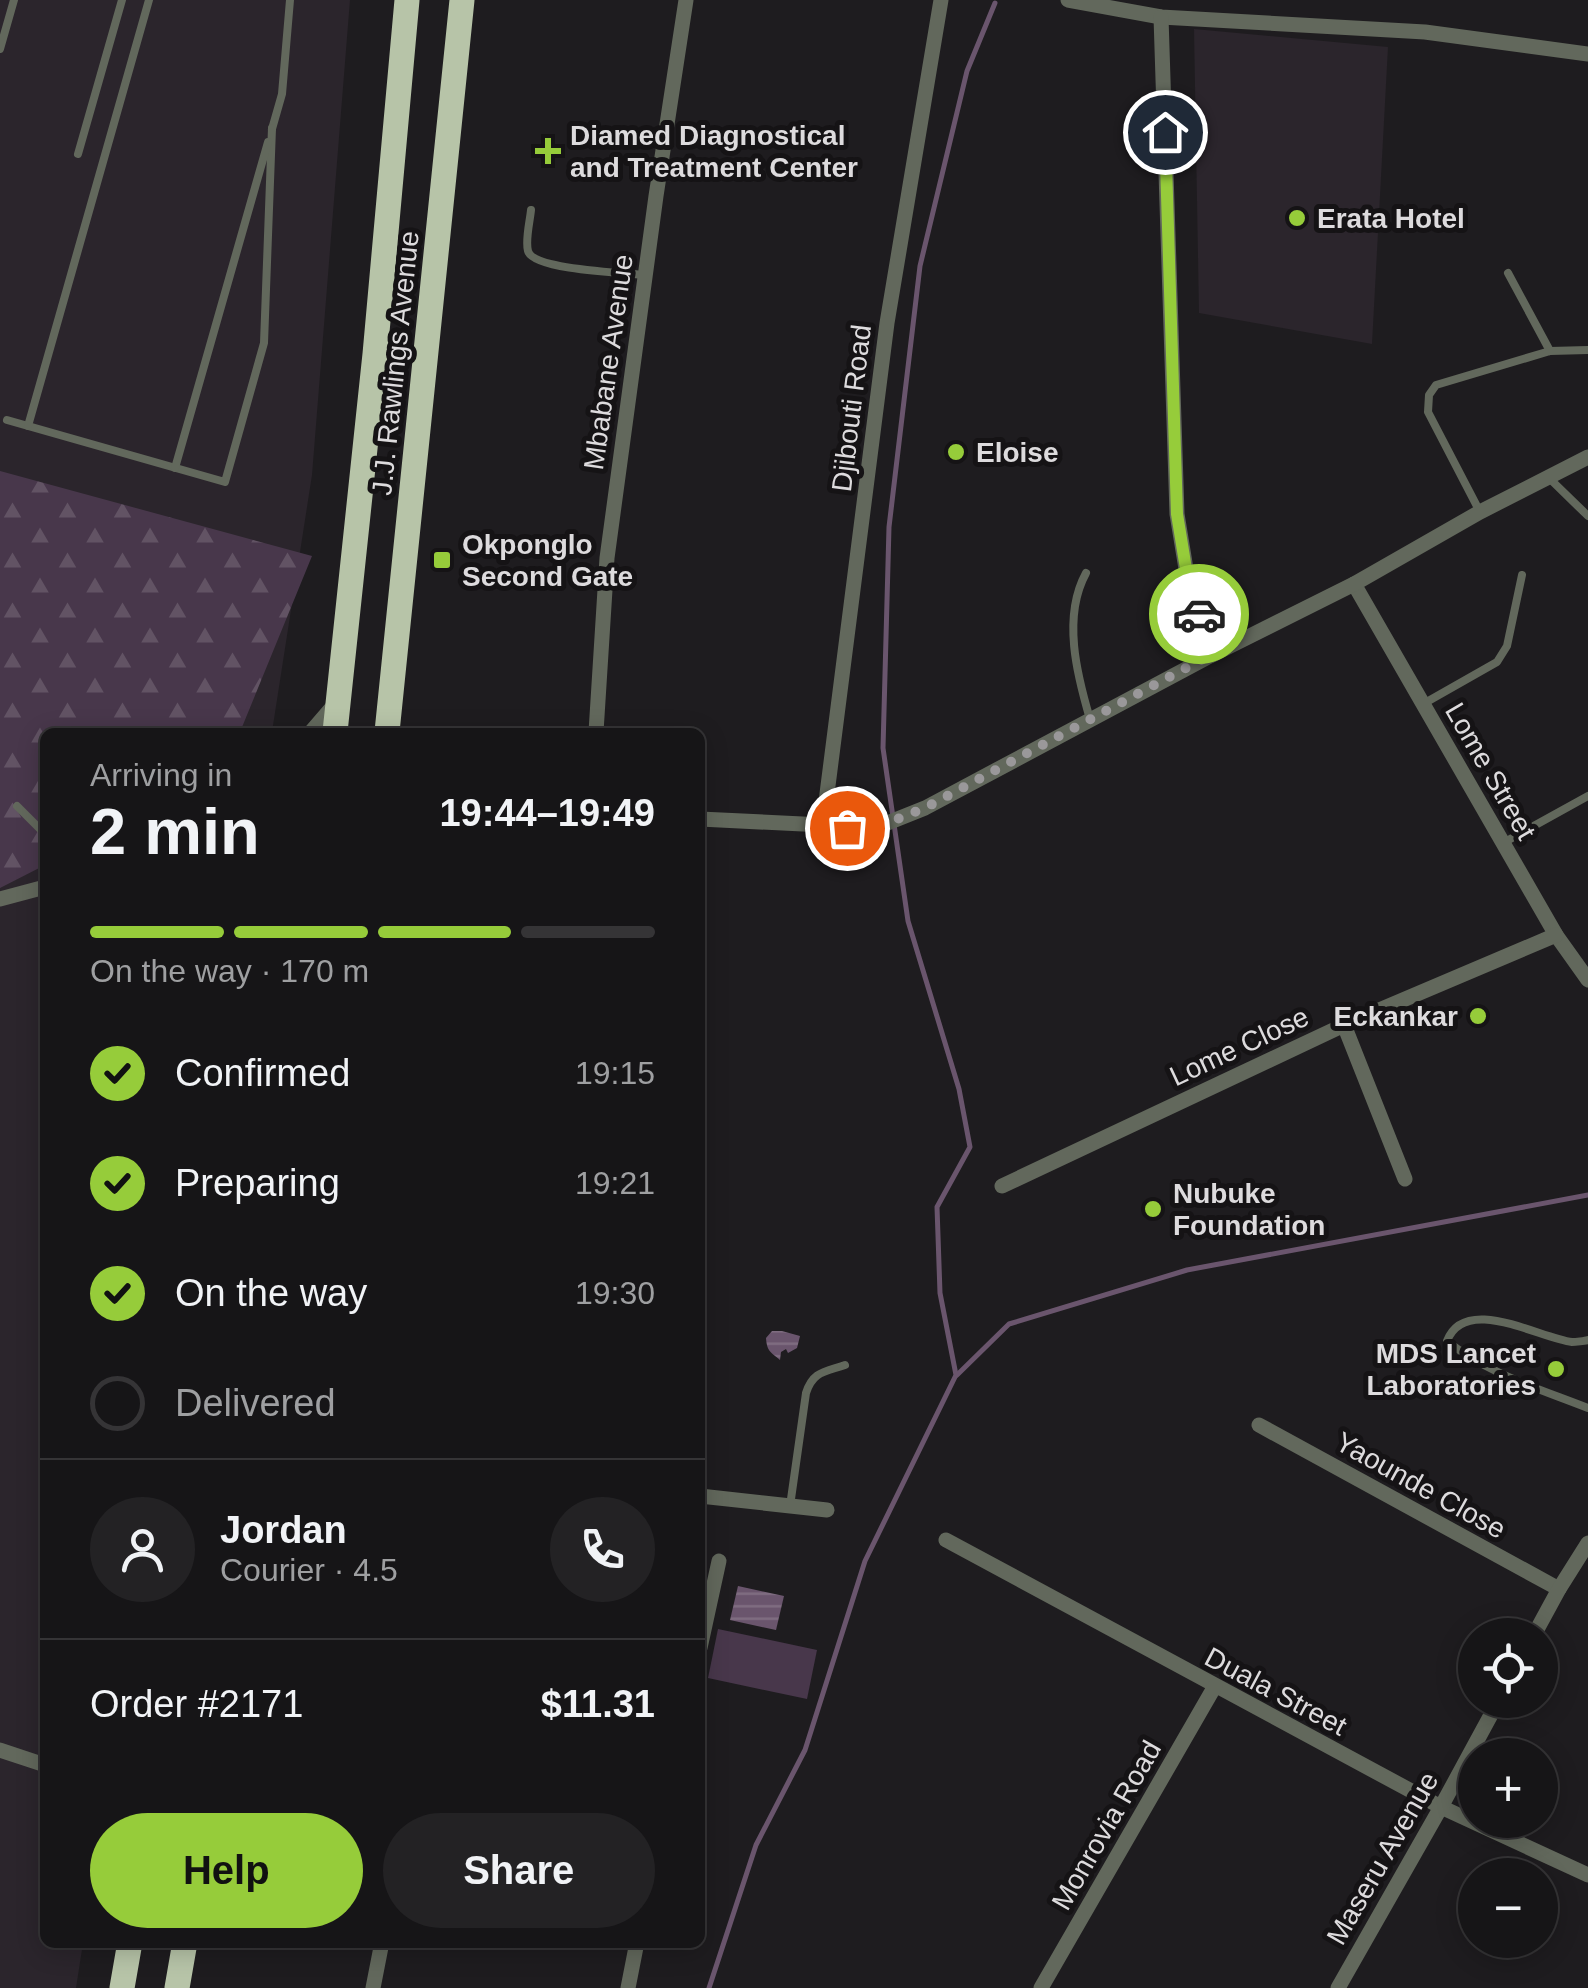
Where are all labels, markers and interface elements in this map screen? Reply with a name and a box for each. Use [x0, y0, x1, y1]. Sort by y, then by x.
pin [1123, 90, 1208, 175]
icon: home [1138, 105, 1193, 160]
place label: Diamed Diagnostical and Treatment Center [570, 120, 858, 183]
marker: Diamed Diagnostical and Treatment Center [535, 138, 561, 164]
place label: Erata Hotel [1317, 203, 1465, 234]
marker: Erata Hotel [1286, 207, 1308, 229]
street label: J.J. Rawlings Avenue [366, 229, 425, 497]
street label: Mbabane Avenue [578, 252, 639, 472]
street label: Djibouti Road [826, 323, 877, 493]
place label: Eloise [976, 437, 1058, 468]
marker: Eloise [945, 441, 967, 463]
place label: Okponglo Second Gate [462, 529, 633, 592]
marker: Okponglo Second Gate [431, 549, 453, 571]
courier [1149, 564, 1249, 664]
icon: car [1172, 587, 1227, 642]
street label: Lome Street [1439, 697, 1542, 845]
text: Arriving in [90, 757, 232, 793]
pin [805, 786, 890, 871]
text: 19:44–19:49 [439, 792, 655, 834]
text: 2 min [90, 795, 260, 868]
icon: bag [820, 801, 875, 856]
text: On the way · 170 m [90, 953, 369, 989]
street label: Lome Close [1165, 1001, 1313, 1092]
place label: Eckankar [1333, 1001, 1458, 1032]
marker: Eckankar [1467, 1005, 1489, 1027]
icon: check [90, 1046, 145, 1101]
text: Confirmed [175, 1052, 350, 1094]
text: 19:15 [575, 1055, 655, 1091]
icon: check [90, 1156, 145, 1211]
text: Preparing [175, 1162, 340, 1204]
text: 19:21 [575, 1165, 655, 1201]
place label: Nubuke Foundation [1173, 1178, 1325, 1241]
marker: Nubuke Foundation [1142, 1198, 1164, 1220]
icon: check [90, 1266, 145, 1321]
text: On the way [175, 1272, 367, 1314]
text: 19:30 [575, 1275, 655, 1311]
place label: MDS Lancet Laboratories [1366, 1338, 1536, 1401]
marker: MDS Lancet Laboratories [1545, 1358, 1567, 1380]
text: Delivered [175, 1382, 336, 1424]
street label: Yaounde Close [1330, 1426, 1511, 1545]
button: person [90, 1497, 195, 1602]
button: phone [550, 1497, 655, 1602]
text: Jordan [220, 1509, 347, 1551]
text: Courier · 4.5 [220, 1552, 398, 1588]
map controls [1458, 1618, 1558, 1958]
button: locate [1458, 1618, 1558, 1718]
street label: Duala Street [1200, 1641, 1352, 1742]
text: Order #2171 [90, 1683, 303, 1725]
text: $11.31 [541, 1683, 655, 1725]
street label: Monrovia Road [1046, 1735, 1167, 1915]
button: + [1458, 1738, 1558, 1838]
street label: Maseru Avenue [1320, 1766, 1444, 1950]
button: Help [90, 1813, 363, 1928]
button: Share [383, 1813, 655, 1928]
button: − [1458, 1858, 1558, 1958]

